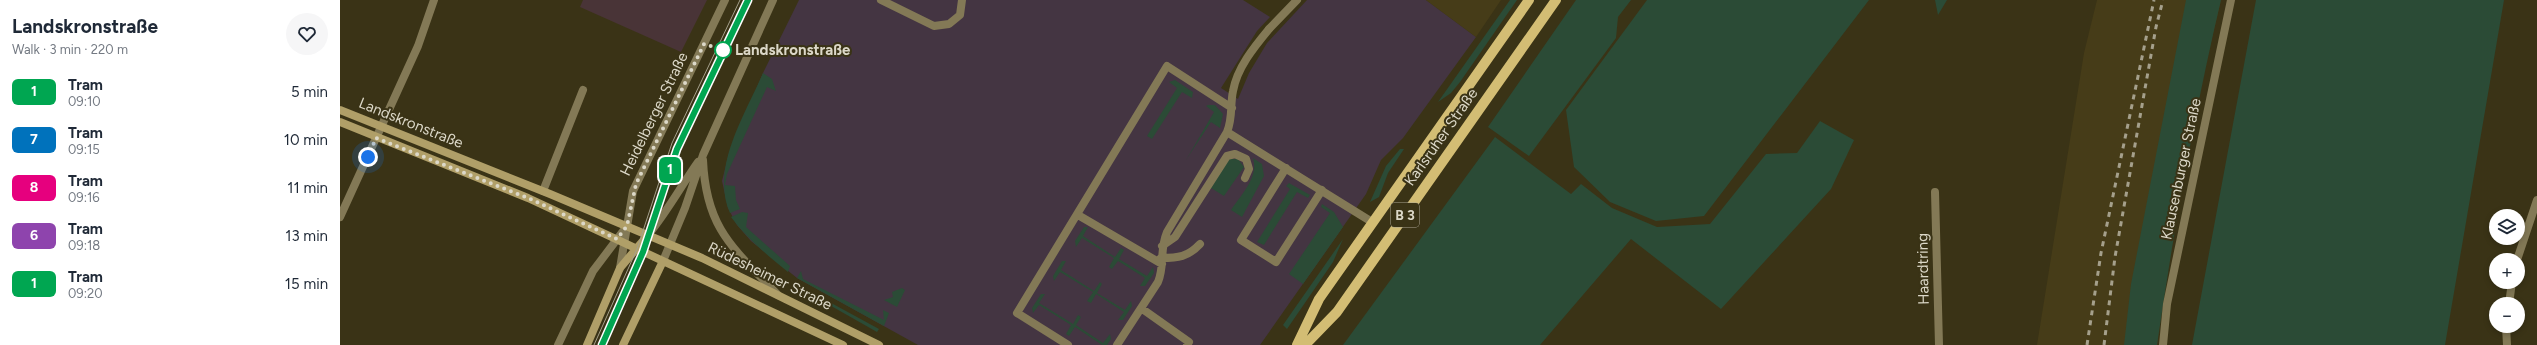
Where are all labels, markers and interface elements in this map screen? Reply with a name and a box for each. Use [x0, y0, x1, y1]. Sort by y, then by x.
button: heart [286, 13, 328, 55]
text: Landskronstraße [12, 15, 158, 38]
marker: Landskronstraße [714, 41, 732, 59]
place label: Landskronstraße [735, 41, 851, 59]
text: Walk · 3 min · 220 m [12, 42, 128, 57]
street label: Heidelberger Straße [616, 49, 692, 179]
text: Tram [68, 76, 103, 94]
text: 1 [31, 83, 37, 100]
text: 5 min [291, 83, 328, 101]
street label: Karlsruher Straße [1401, 85, 1481, 189]
text: 09:10 [68, 94, 101, 109]
street label: Landskronstraße [356, 94, 466, 152]
street label: Klausenburger Straße [2157, 97, 2205, 241]
text: Tram [68, 124, 103, 142]
text: 7 [30, 131, 38, 148]
text: 10 min [284, 131, 328, 149]
text: 09:15 [68, 142, 100, 157]
your location [358, 147, 378, 167]
line badge: 1 [657, 157, 683, 183]
text: 1 [667, 161, 673, 178]
text: Tram [68, 172, 103, 190]
text: 8 [30, 179, 38, 196]
text: 11 min [287, 179, 328, 197]
text: 09:16 [68, 190, 100, 205]
road number: B 3 [1391, 203, 1419, 227]
map controls [2489, 209, 2525, 333]
button: layers [2489, 209, 2525, 245]
text: Tram [68, 220, 103, 238]
text: 6 [30, 227, 38, 244]
text: 13 min [285, 227, 328, 245]
street label: Haardtring [1913, 233, 1933, 305]
text: 09:18 [68, 238, 100, 253]
street label: Rüdesheimer Straße [705, 238, 835, 314]
button: + [2489, 253, 2525, 289]
text: Tram [68, 268, 103, 286]
text: 1 [31, 275, 37, 292]
text: 15 min [285, 275, 328, 293]
text: 09:20 [68, 286, 103, 301]
button: − [2489, 297, 2525, 333]

